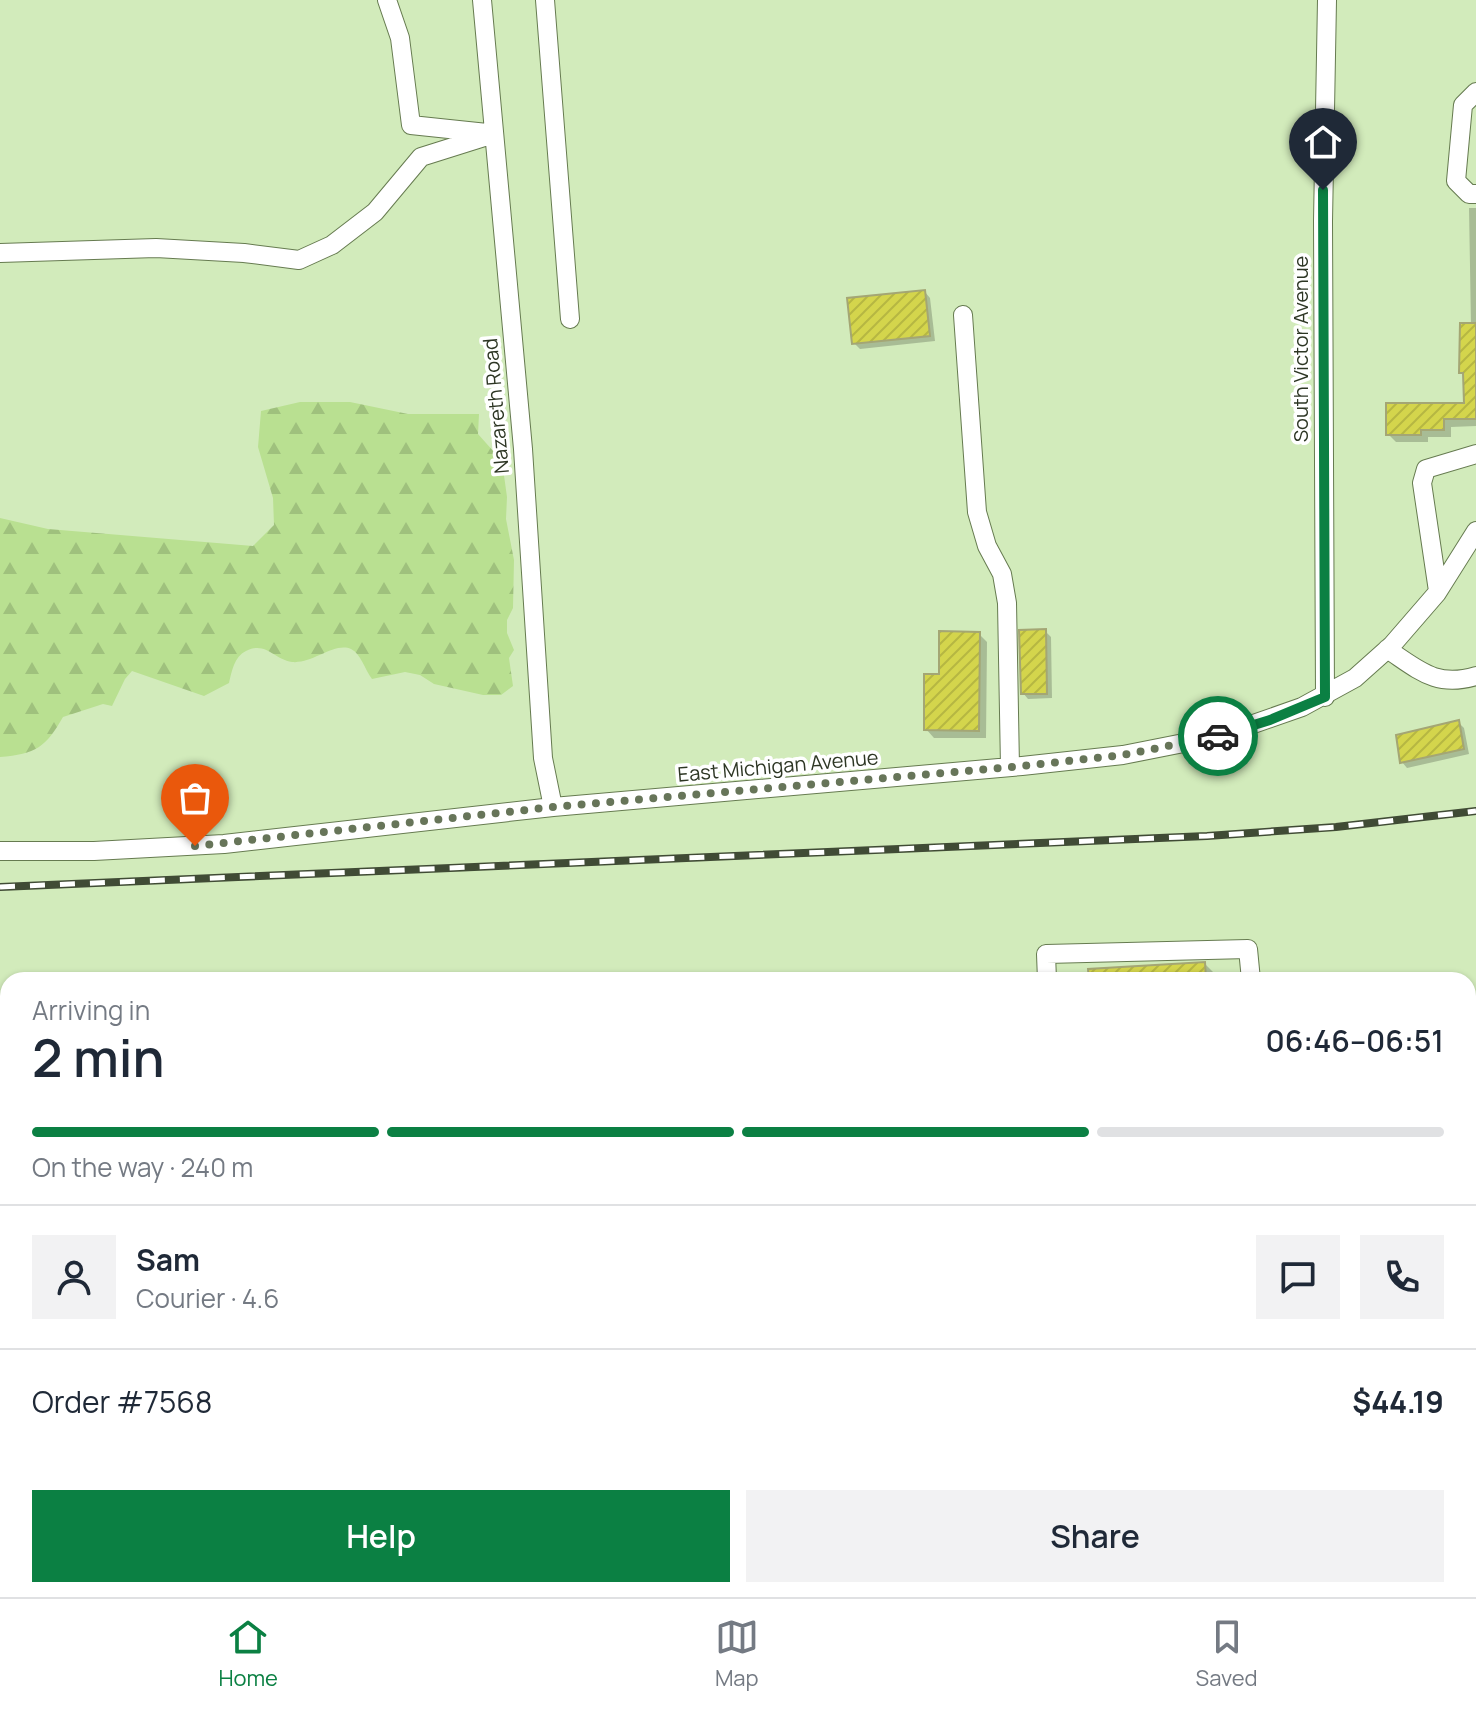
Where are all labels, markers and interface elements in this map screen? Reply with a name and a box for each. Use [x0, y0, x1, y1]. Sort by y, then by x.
pin [1289, 108, 1357, 190]
icon: home [1301, 120, 1345, 164]
street label: South Victor Avenue [1287, 256, 1314, 442]
street label: Nazareth Road [476, 337, 515, 475]
courier [1178, 696, 1258, 776]
icon: car [1196, 714, 1240, 758]
street label: East Michigan Avenue [676, 743, 879, 788]
pin [161, 764, 229, 846]
icon: bag [173, 776, 217, 820]
text: Arriving in [32, 992, 150, 1028]
text: 06:46–06:51 [1265, 1020, 1444, 1061]
text: 2 min [32, 1022, 165, 1093]
text: On the way · 240 m [32, 1149, 253, 1185]
button: person [32, 1235, 116, 1319]
button: chat [1256, 1235, 1340, 1319]
button: phone [1360, 1235, 1444, 1319]
text: Sam [136, 1239, 200, 1280]
text: Courier · 4.6 [136, 1280, 279, 1316]
text: Order #7568 [32, 1381, 212, 1422]
text: $44.19 [1352, 1381, 1444, 1422]
button: Help [32, 1490, 730, 1582]
button: Share [746, 1490, 1444, 1582]
tab: Home [218, 1615, 278, 1693]
tab: Map [715, 1615, 759, 1693]
tab: Saved [1196, 1615, 1258, 1693]

